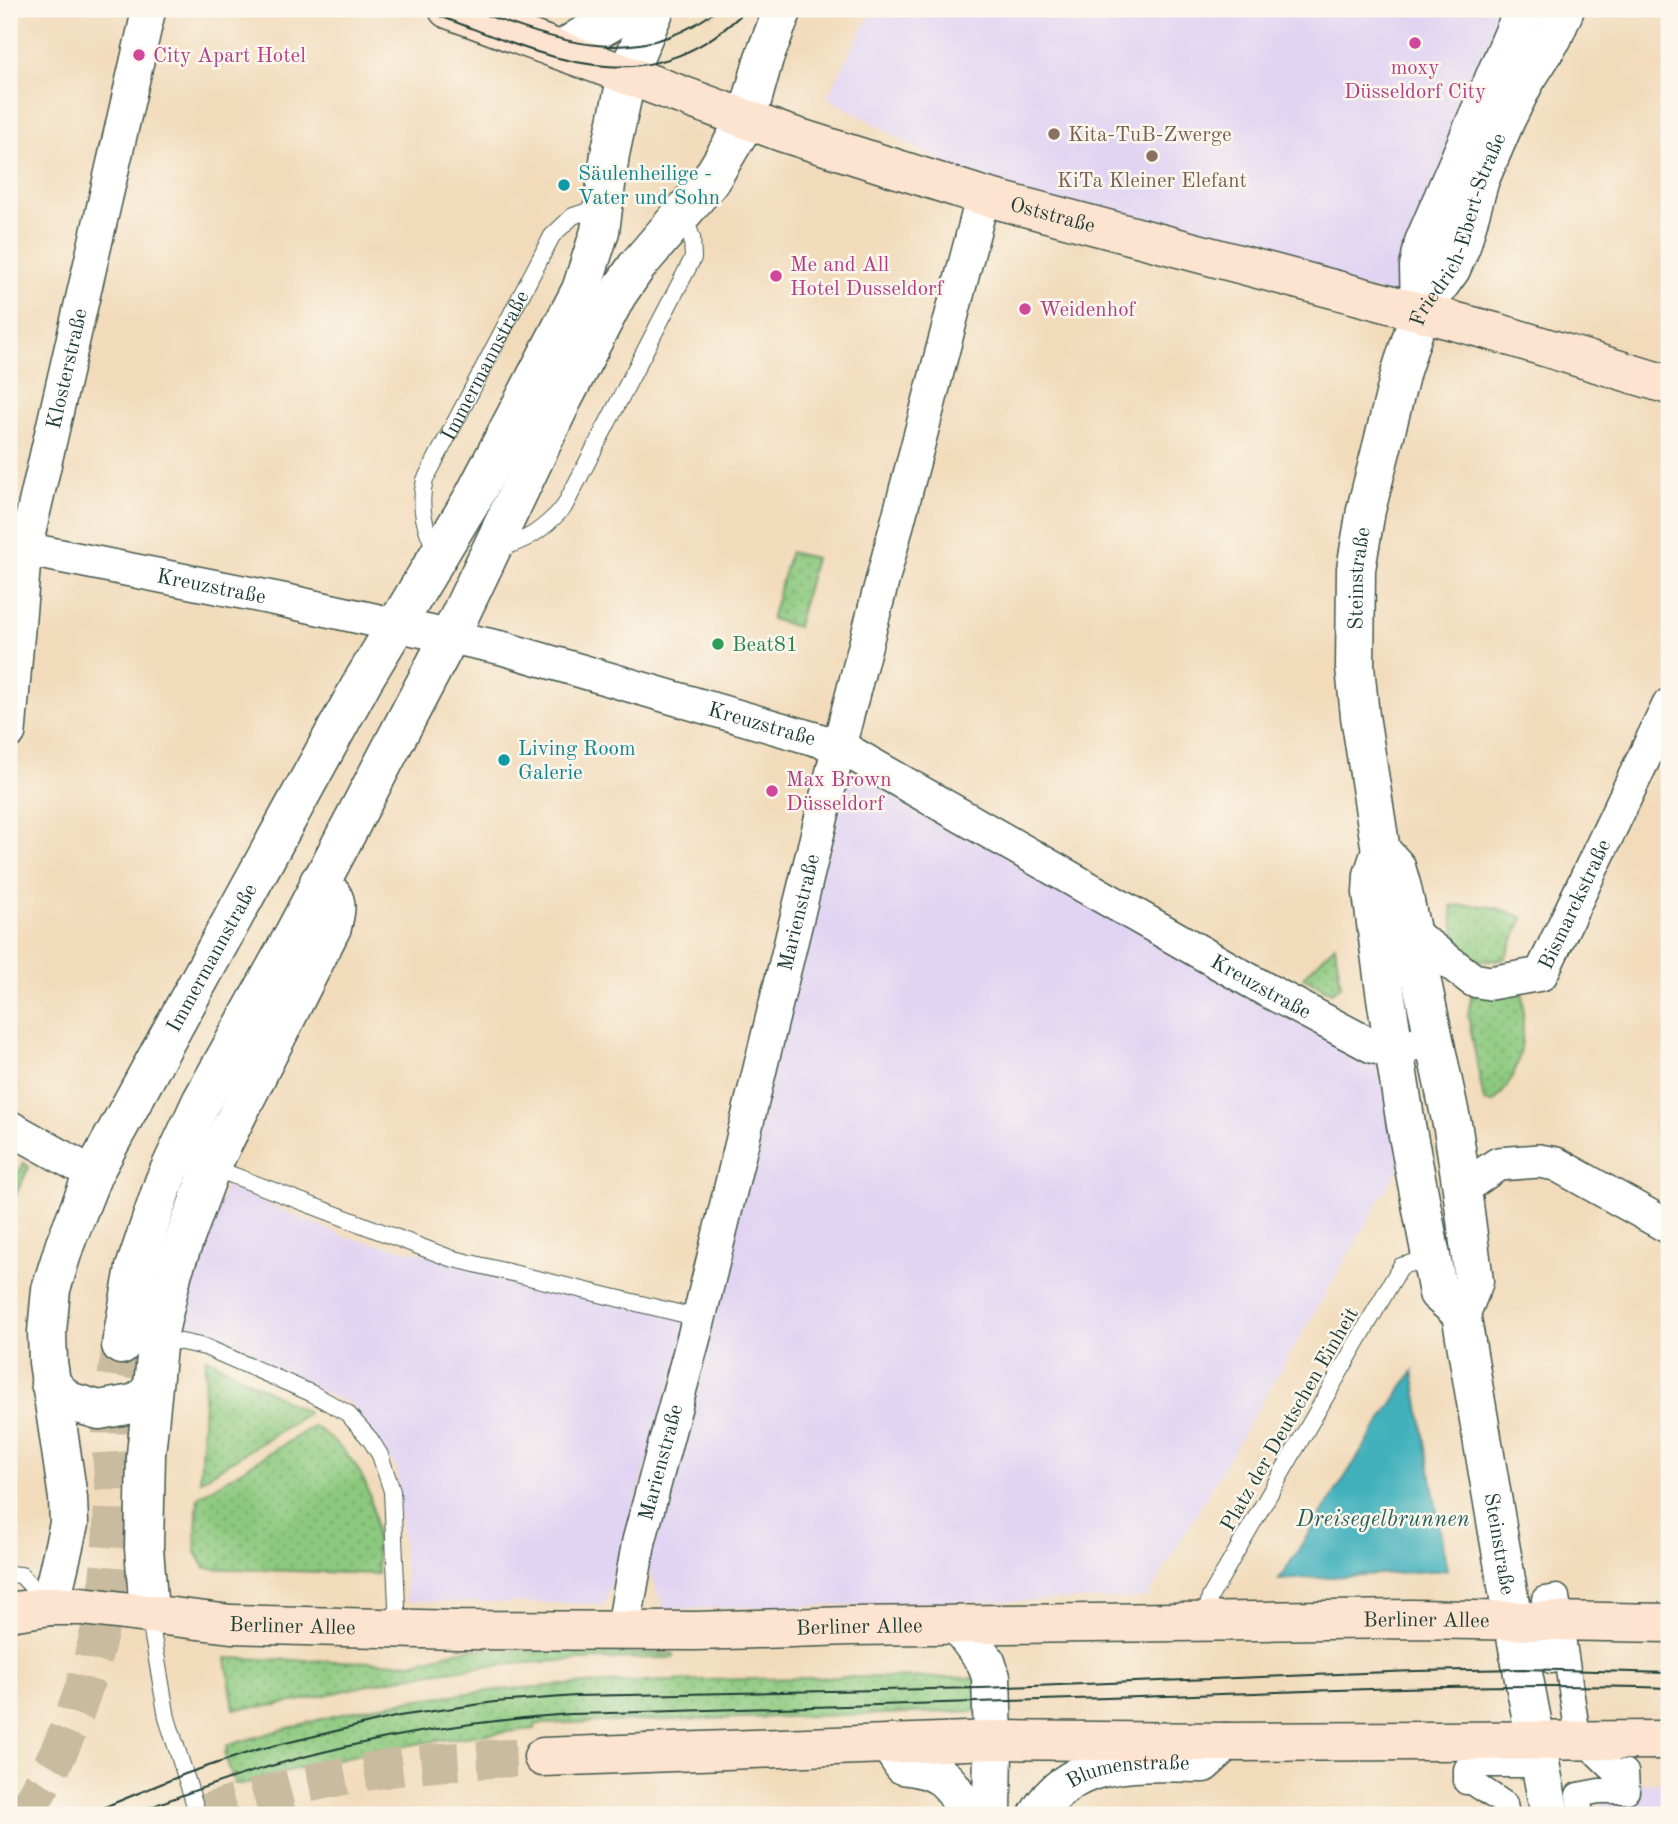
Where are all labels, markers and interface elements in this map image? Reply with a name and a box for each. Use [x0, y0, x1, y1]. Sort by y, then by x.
marker: moxy Düsseldorf City [1407, 35, 1423, 51]
place label: City Apart Hotel [153, 46, 306, 67]
marker: City Apart Hotel [131, 47, 147, 63]
place label: moxy Düsseldorf City [1344, 58, 1486, 103]
place label: Kita-TuB-Zwerge [1068, 125, 1232, 146]
marker: Kita-TuB-Zwerge [1046, 126, 1062, 142]
street label: Friedrich-Ebert-Straße [1407, 130, 1511, 329]
marker: KiTa Kleiner Elefant [1144, 148, 1160, 164]
place label: Säulenheilige - Vater und Sohn [578, 164, 720, 209]
place label: KiTa Kleiner Elefant [1057, 171, 1247, 192]
marker: Säulenheilige - Vater und Sohn [556, 177, 572, 193]
street label: Oststraße [1007, 195, 1097, 237]
place label: Me and All Hotel Dusseldorf [790, 255, 945, 300]
marker: Me and All Hotel Dusseldorf [768, 268, 784, 284]
street label: Immermannstraße [438, 288, 534, 444]
place label: Weidenhof [1039, 300, 1137, 321]
marker: Weidenhof [1017, 301, 1033, 317]
street label: Klosterstraße [44, 306, 92, 431]
street label: Steinstraße [1346, 526, 1375, 630]
street label: Kreuzstraße [155, 566, 267, 609]
place label: Beat81 [732, 635, 798, 656]
marker: Beat81 [710, 636, 726, 652]
street label: Kreuzstraße [705, 700, 818, 751]
place label: Living Room Galerie [518, 739, 636, 784]
marker: Living Room Galerie [496, 752, 512, 768]
place label: Max Brown Düsseldorf [786, 770, 892, 815]
marker: Max Brown Düsseldorf [764, 783, 780, 799]
street label: Bismarckstraße [1536, 837, 1615, 973]
street label: Marienstraße [775, 852, 824, 973]
street label: Immermannstraße [164, 881, 262, 1036]
street label: Kreuzstraße [1207, 952, 1314, 1024]
street label: Platz der Deutschen Einheit [1218, 1304, 1363, 1535]
street label: Marienstraße [636, 1402, 687, 1523]
street label: Steinstraße [1480, 1491, 1517, 1597]
water label: Dreisegelbrunnen [1295, 1508, 1470, 1532]
street label: Berliner Allee [1363, 1610, 1490, 1632]
street label: Berliner Allee [229, 1615, 356, 1639]
street label: Berliner Allee [796, 1616, 923, 1640]
street label: Blumenstraße [1063, 1753, 1190, 1793]

